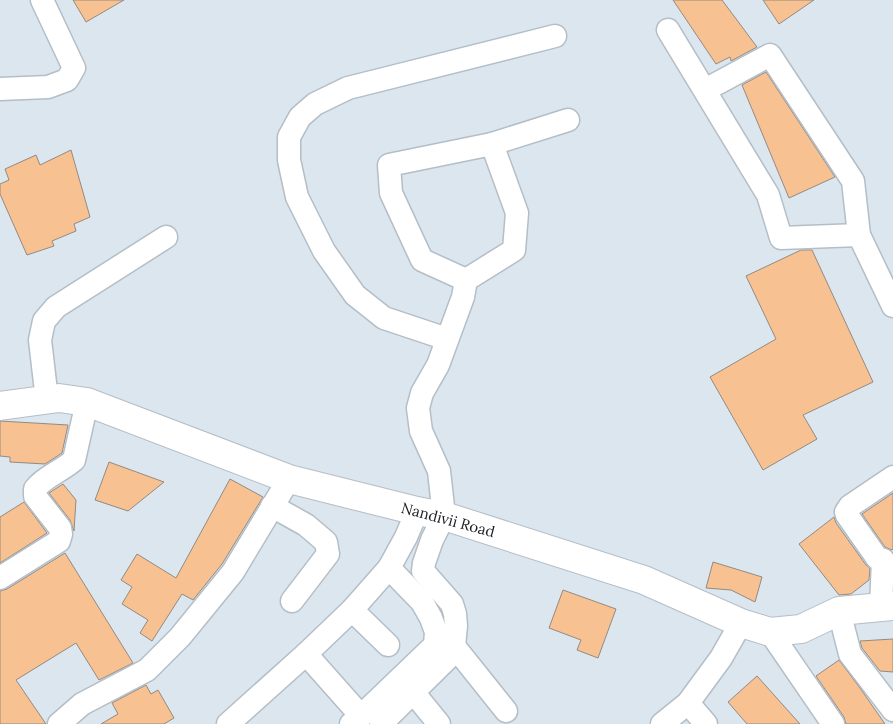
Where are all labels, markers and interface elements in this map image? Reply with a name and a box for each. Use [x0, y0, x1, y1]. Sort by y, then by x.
street label: Nandivii Road [399, 498, 497, 541]

